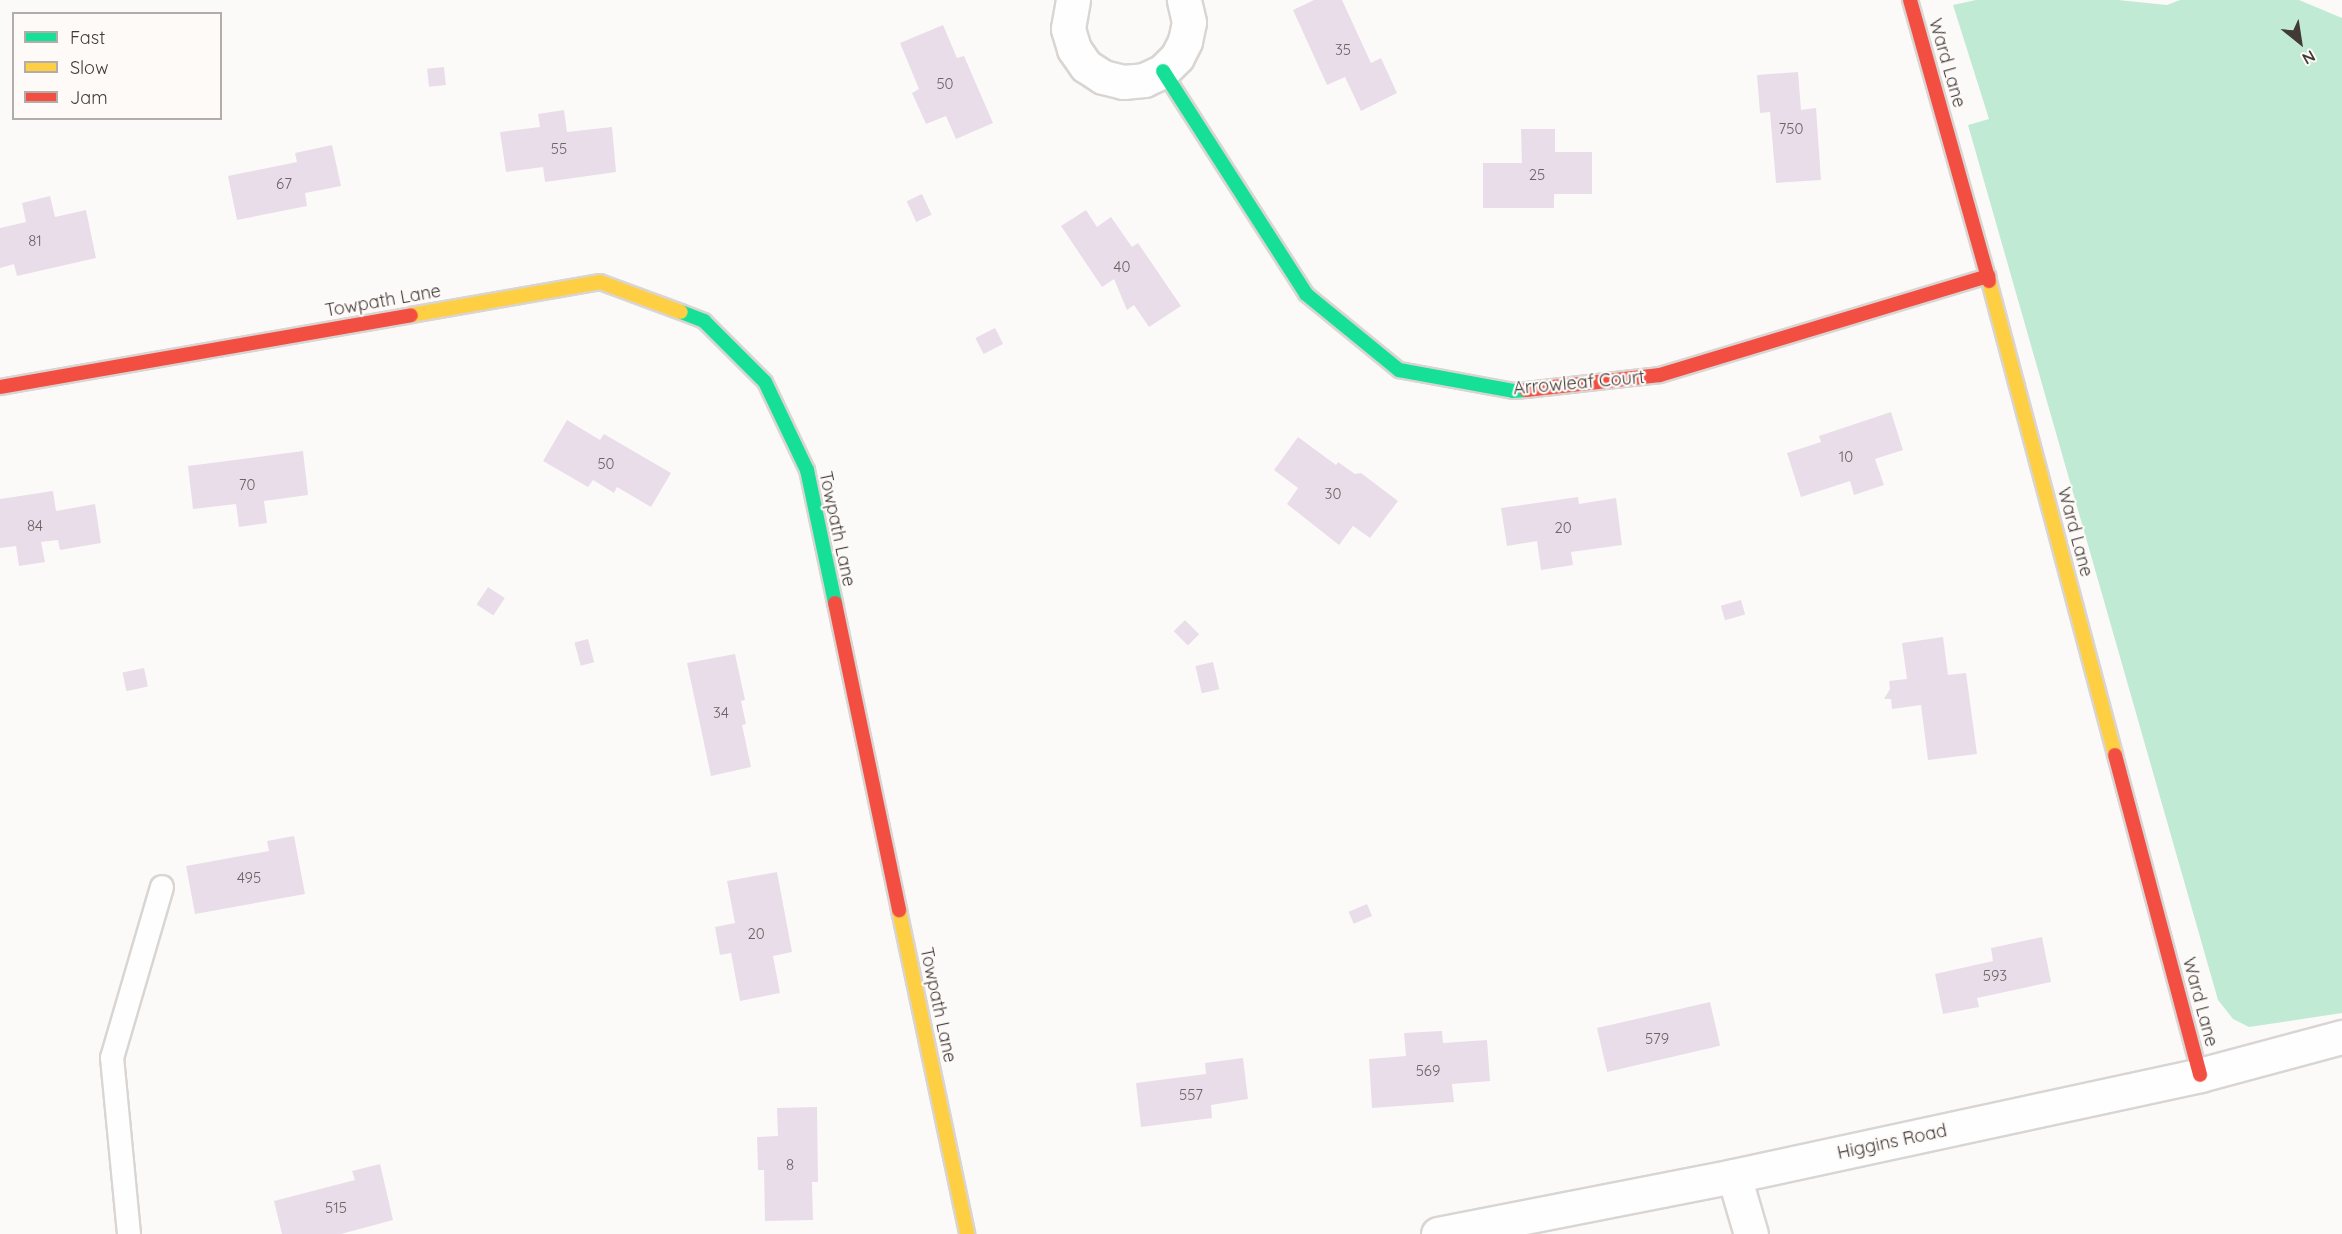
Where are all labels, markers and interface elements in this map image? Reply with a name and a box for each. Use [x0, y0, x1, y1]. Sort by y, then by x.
legend [12, 12, 222, 120]
north arrow [2270, 12, 2330, 72]
street label: Ward Lane [1924, 16, 1970, 110]
text: Fast [70, 26, 105, 49]
house number: 35 [1335, 41, 1351, 59]
text: N [2299, 46, 2319, 69]
text: Slow [70, 56, 108, 79]
house number: 50 [936, 75, 954, 93]
text: Jam [70, 86, 108, 109]
house number: 750 [1779, 120, 1803, 138]
house number: 55 [551, 140, 567, 158]
house number: 25 [1529, 166, 1545, 184]
house number: 67 [276, 175, 292, 193]
house number: 81 [28, 232, 42, 250]
house number: 40 [1114, 258, 1130, 276]
street label: Towpath Lane [323, 280, 443, 322]
street label: Arrowleaf Court [1512, 366, 1646, 400]
house number: 10 [1839, 448, 1853, 466]
house number: 50 [597, 455, 615, 473]
street label: Towpath Lane [814, 469, 860, 589]
house number: 70 [239, 476, 255, 494]
house number: 30 [1325, 485, 1341, 503]
street label: Ward Lane [2053, 485, 2097, 579]
house number: 84 [27, 517, 43, 535]
house number: 20 [1554, 519, 1572, 537]
house number: 34 [713, 704, 729, 722]
house number: 495 [237, 869, 261, 887]
house number: 20 [747, 925, 765, 943]
street label: Towpath Lane [915, 945, 961, 1065]
street label: Ward Lane [2178, 955, 2222, 1049]
house number: 593 [1983, 967, 2007, 985]
house number: 579 [1645, 1030, 1669, 1048]
house number: 569 [1416, 1062, 1440, 1080]
house number: 557 [1179, 1086, 1203, 1104]
street label: Higgins Road [1835, 1120, 1949, 1164]
house number: 8 [786, 1156, 794, 1174]
house number: 515 [325, 1199, 347, 1217]

